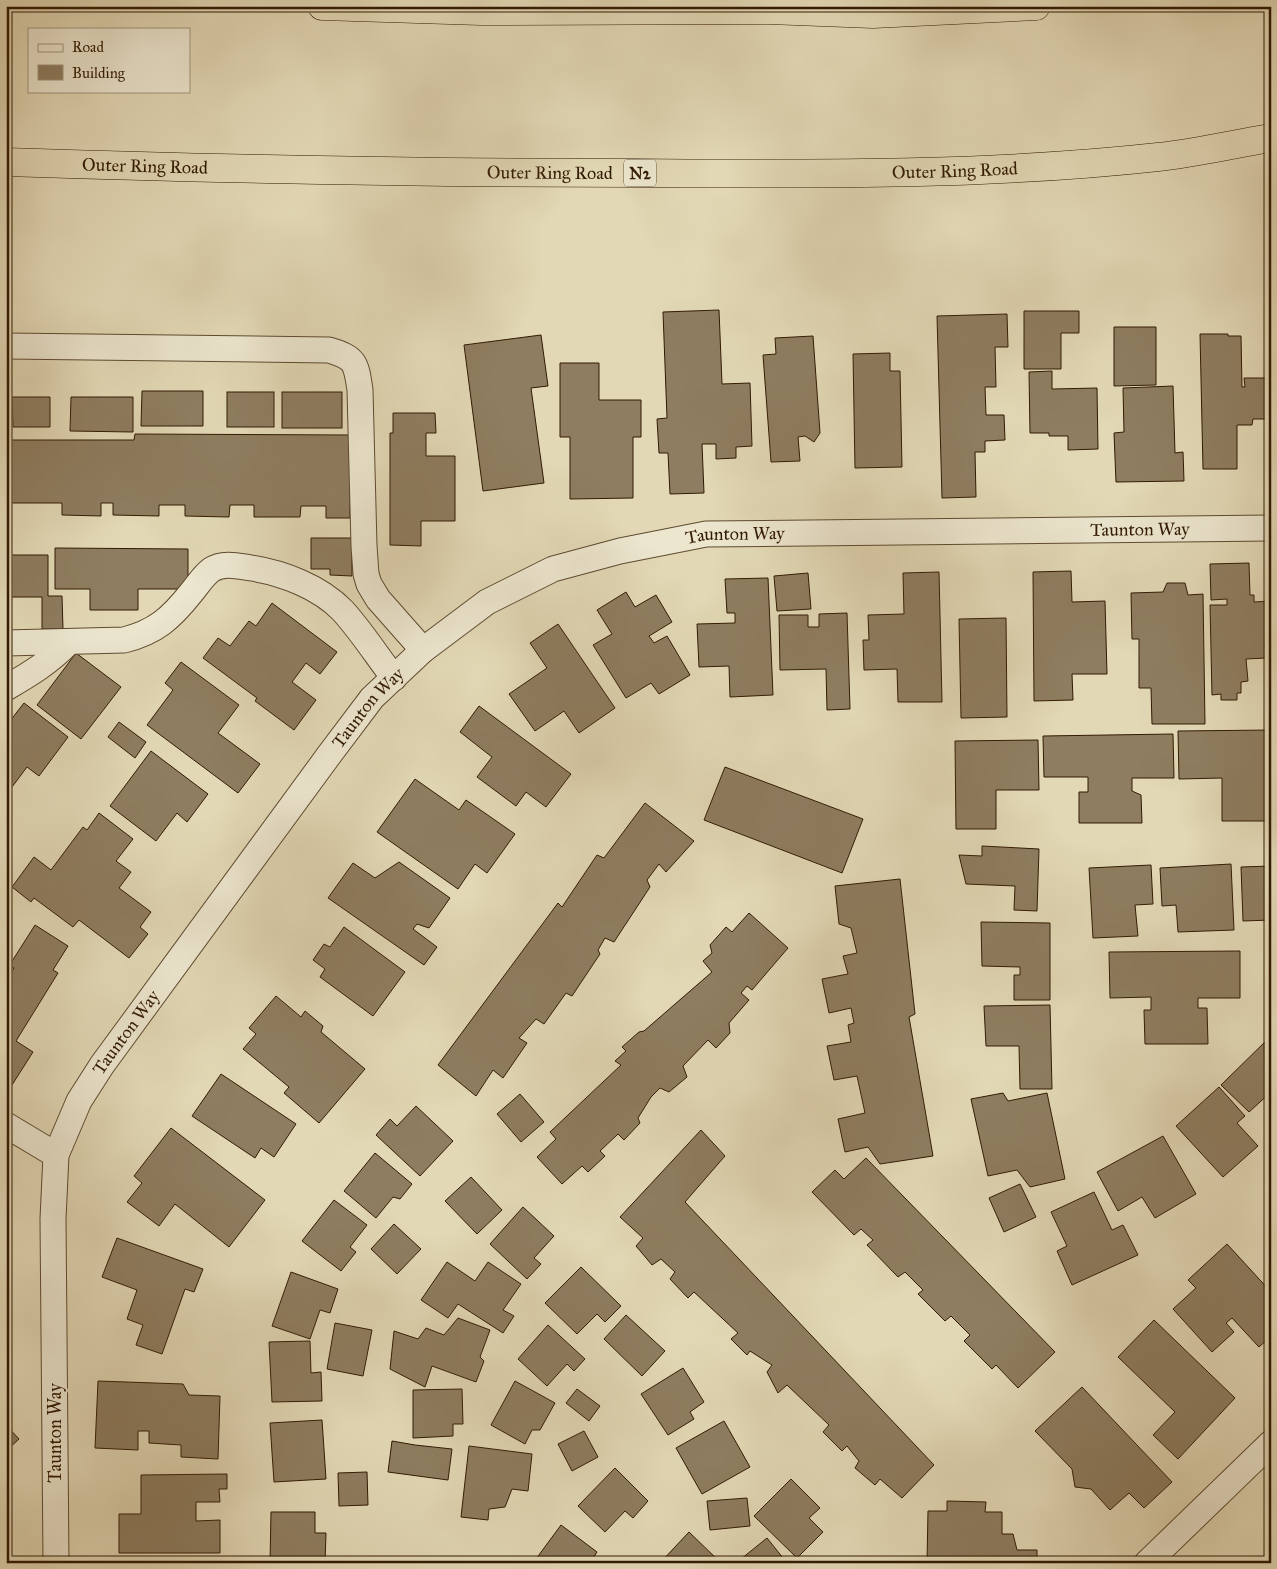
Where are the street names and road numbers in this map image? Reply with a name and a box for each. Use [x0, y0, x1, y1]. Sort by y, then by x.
street label: Outer Ring Road [82, 153, 208, 179]
street label: Outer Ring Road [892, 157, 1018, 184]
road number: N2 [624, 160, 656, 187]
street label: Outer Ring Road [487, 161, 613, 185]
street label: Taunton Way [1090, 518, 1190, 541]
street label: Taunton Way [684, 522, 785, 549]
street label: Taunton Way [327, 662, 409, 752]
street label: Taunton Way [88, 985, 164, 1079]
street label: Taunton Way [44, 1383, 66, 1483]

